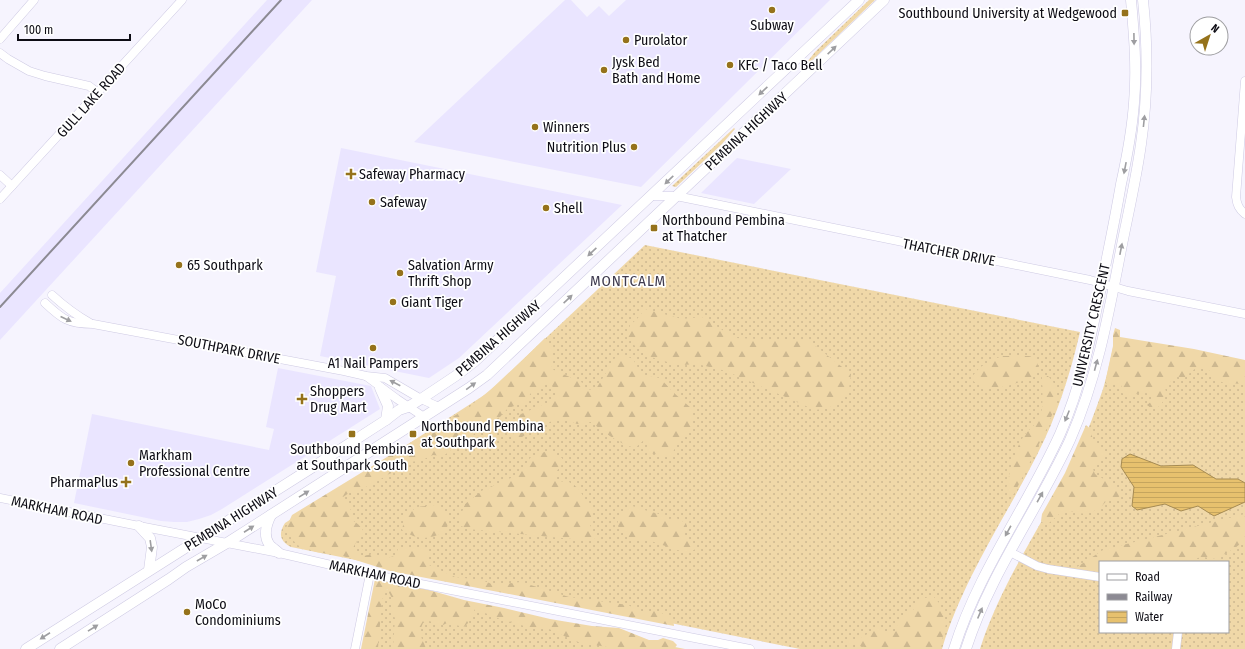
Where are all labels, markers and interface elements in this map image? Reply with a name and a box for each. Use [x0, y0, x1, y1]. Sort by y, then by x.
marker: Subway [767, 5, 777, 15]
place label: Southbound University at Wedgewood [898, 5, 1117, 22]
marker: Southbound University at Wedgewood [1120, 8, 1130, 18]
scale bar [18, 16, 130, 42]
north arrow [1189, 16, 1229, 56]
place label: Subway [750, 17, 795, 34]
text: N [1208, 21, 1222, 36]
text: 100 m [24, 23, 53, 37]
place label: Purolator [634, 32, 687, 49]
one-way arrow [1131, 33, 1137, 46]
marker: Purolator [621, 35, 631, 45]
one-way arrow [827, 46, 837, 55]
place label: Jysk Bed Bath and Home [612, 54, 700, 87]
place label: KFC / Taco Bell [738, 57, 823, 74]
street label: GULL LAKE ROAD [53, 60, 129, 141]
marker: KFC / Taco Bell [725, 60, 735, 70]
marker: Jysk Bed Bath and Home [599, 65, 609, 75]
one-way arrow [758, 86, 769, 95]
street label: PEMBINA HIGHWAY [701, 89, 791, 174]
one-way arrow [1141, 115, 1147, 127]
place label: Winners [543, 119, 589, 136]
marker: Winners [530, 122, 540, 132]
place label: Nutrition Plus [547, 139, 626, 156]
marker: Nutrition Plus [629, 142, 639, 152]
one-way arrow [1121, 162, 1127, 174]
place label: Safeway Pharmacy [359, 166, 466, 183]
marker: Safeway Pharmacy [346, 169, 356, 179]
one-way arrow [664, 175, 674, 184]
place label: Safeway [380, 194, 428, 211]
marker: Safeway [367, 197, 377, 207]
place label: Shell [554, 200, 583, 217]
marker: Shell [541, 203, 551, 213]
place label: Northbound Pembina at Thatcher [662, 212, 785, 245]
marker: Northbound Pembina at Thatcher [649, 223, 659, 233]
street label: THATCHER DRIVE [901, 235, 997, 270]
one-way arrow [1118, 243, 1124, 255]
one-way arrow [587, 247, 597, 257]
place label: 65 Southpark [187, 257, 263, 274]
place label: Salvation Army Thrift Shop [408, 257, 494, 290]
marker: 65 Southpark [174, 260, 184, 270]
street label: UNIVERSITY CRESCENT [1069, 261, 1114, 388]
marker: Salvation Army Thrift Shop [395, 268, 405, 278]
district label: MONTCALM [590, 272, 666, 290]
place label: Giant Tiger [401, 294, 463, 311]
one-way arrow [563, 294, 573, 304]
marker: Giant Tiger [388, 297, 398, 307]
street label: PEMBINA HIGHWAY [452, 297, 544, 380]
one-way arrow [60, 316, 72, 322]
street label: SOUTHPARK DRIVE [176, 331, 282, 368]
marker: A1 Nail Pampers [368, 343, 378, 353]
place label: A1 Nail Pampers [328, 355, 418, 372]
one-way arrow [1094, 359, 1100, 372]
one-way arrow [389, 380, 400, 387]
one-way arrow [466, 382, 477, 390]
place label: Shoppers Drug Mart [310, 383, 367, 416]
marker: Shoppers Drug Mart [297, 394, 307, 404]
one-way arrow [1064, 410, 1070, 422]
place label: Northbound Pembina at Southpark [421, 418, 544, 451]
marker: Southbound Pembina at Southpark South [347, 429, 357, 439]
marker: Northbound Pembina at Southpark [408, 429, 418, 439]
place label: Southbound Pembina at Southpark South [290, 441, 414, 474]
place label: Markham Professional Centre [139, 447, 250, 480]
marker: Markham Professional Centre [126, 458, 136, 468]
place label: PharmaPlus [50, 474, 118, 491]
marker: PharmaPlus [121, 477, 131, 487]
street label: PEMBINA HIGHWAY [181, 484, 281, 555]
one-way arrow [298, 490, 309, 497]
one-way arrow [1036, 491, 1043, 503]
street label: MARKHAM ROAD [10, 492, 104, 528]
one-way arrow [244, 525, 254, 533]
one-way arrow [1004, 525, 1011, 537]
one-way arrow [148, 540, 154, 553]
one-way arrow [196, 554, 208, 561]
street label: MARKHAM ROAD [328, 556, 422, 592]
legend [1099, 561, 1229, 633]
text: Road [1135, 570, 1160, 584]
text: Railway [1135, 590, 1173, 604]
place label: MoCo Condominiums [195, 596, 281, 629]
marker: MoCo Condominiums [182, 607, 192, 617]
one-way arrow [977, 607, 983, 618]
text: Water [1135, 610, 1164, 624]
one-way arrow [88, 624, 98, 632]
one-way arrow [39, 633, 51, 640]

